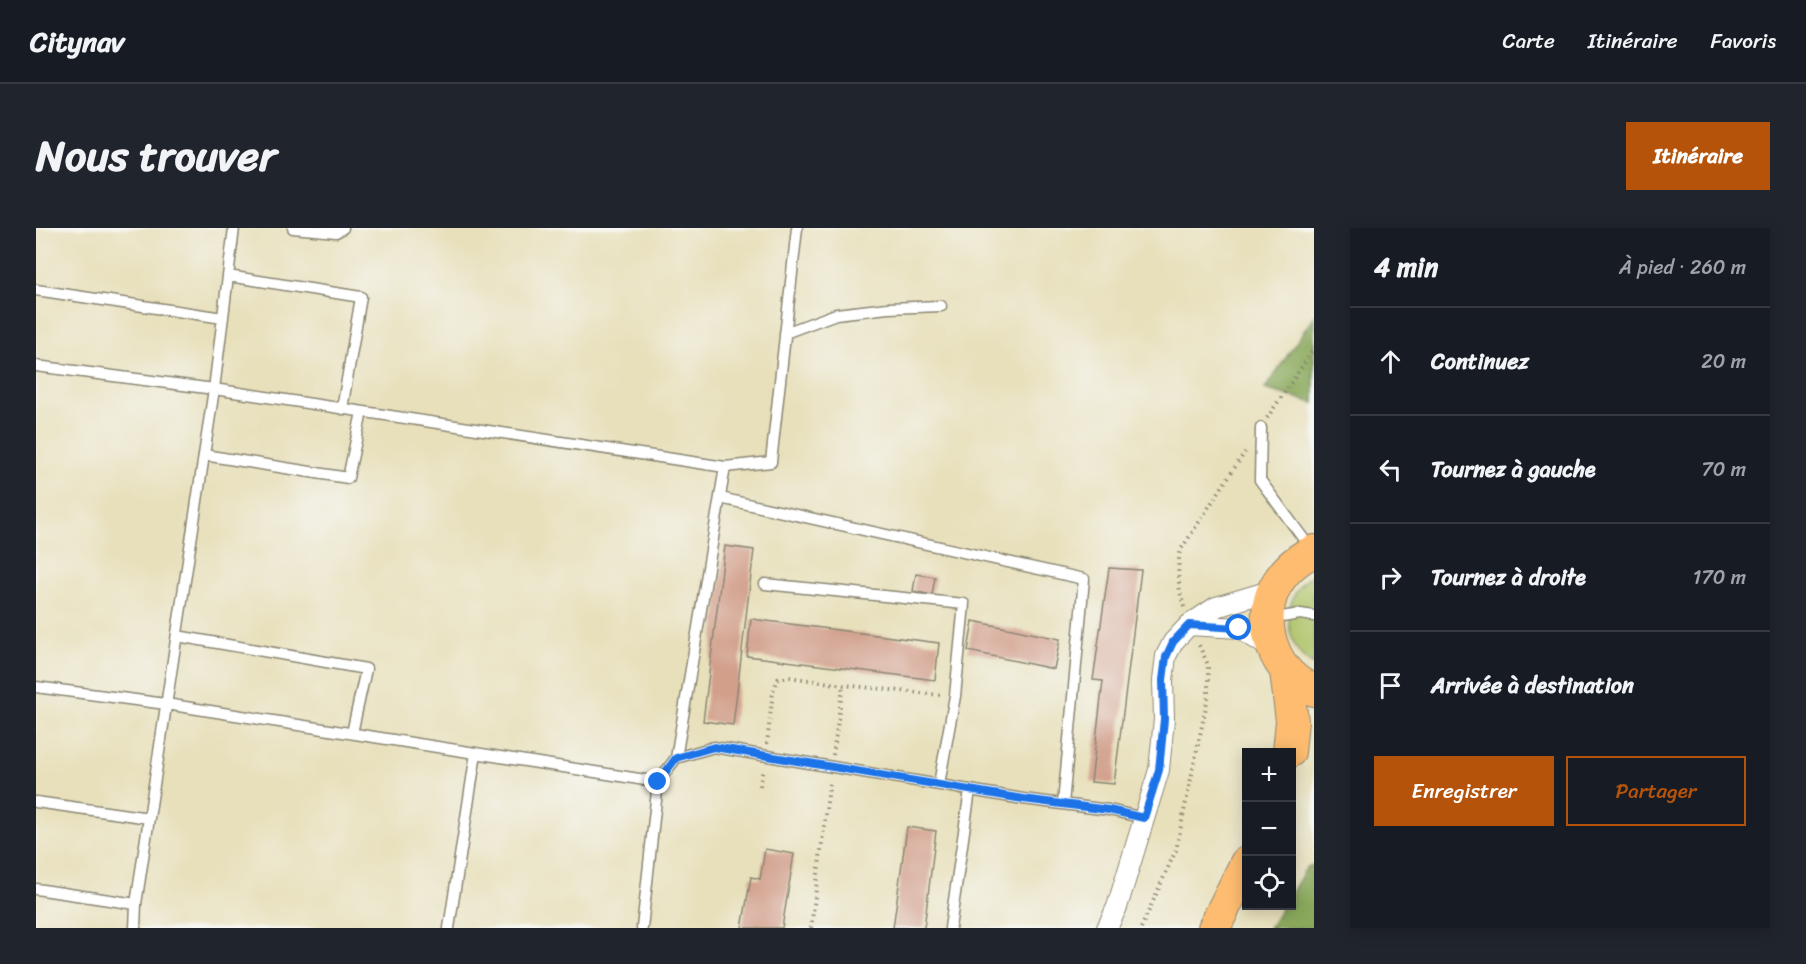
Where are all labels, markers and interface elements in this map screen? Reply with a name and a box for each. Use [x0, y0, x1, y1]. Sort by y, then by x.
text: Citynav [30, 17, 124, 66]
text: Carte [1503, 22, 1555, 60]
text: Itinéraire [1588, 22, 1678, 60]
text: Favoris [1711, 22, 1776, 60]
text: Nous trouver [36, 119, 276, 193]
button: Itinéraire [1626, 122, 1770, 190]
text: 4 min [1374, 244, 1438, 290]
text: À pied · 260 m [1619, 250, 1746, 285]
text: Continuez [1431, 342, 1529, 381]
text: 20 m [1701, 344, 1746, 379]
icon: ahead [1374, 345, 1407, 378]
text: Tournez à gauche [1431, 450, 1596, 489]
text: 70 m [1701, 452, 1746, 487]
icon: left [1374, 453, 1407, 486]
text: Tournez à droite [1431, 558, 1586, 597]
text: 170 m [1693, 560, 1746, 595]
icon: right [1374, 561, 1407, 594]
route start [1225, 614, 1251, 640]
text: Arrivée à destination [1431, 666, 1634, 705]
icon: arrive [1374, 669, 1407, 702]
map controls [1242, 748, 1296, 910]
button: + [1242, 748, 1296, 802]
button: Enregistrer [1374, 756, 1554, 826]
button: Partager [1566, 756, 1746, 826]
route end [644, 768, 670, 794]
button: − [1242, 802, 1296, 856]
button: locate [1242, 856, 1296, 910]

